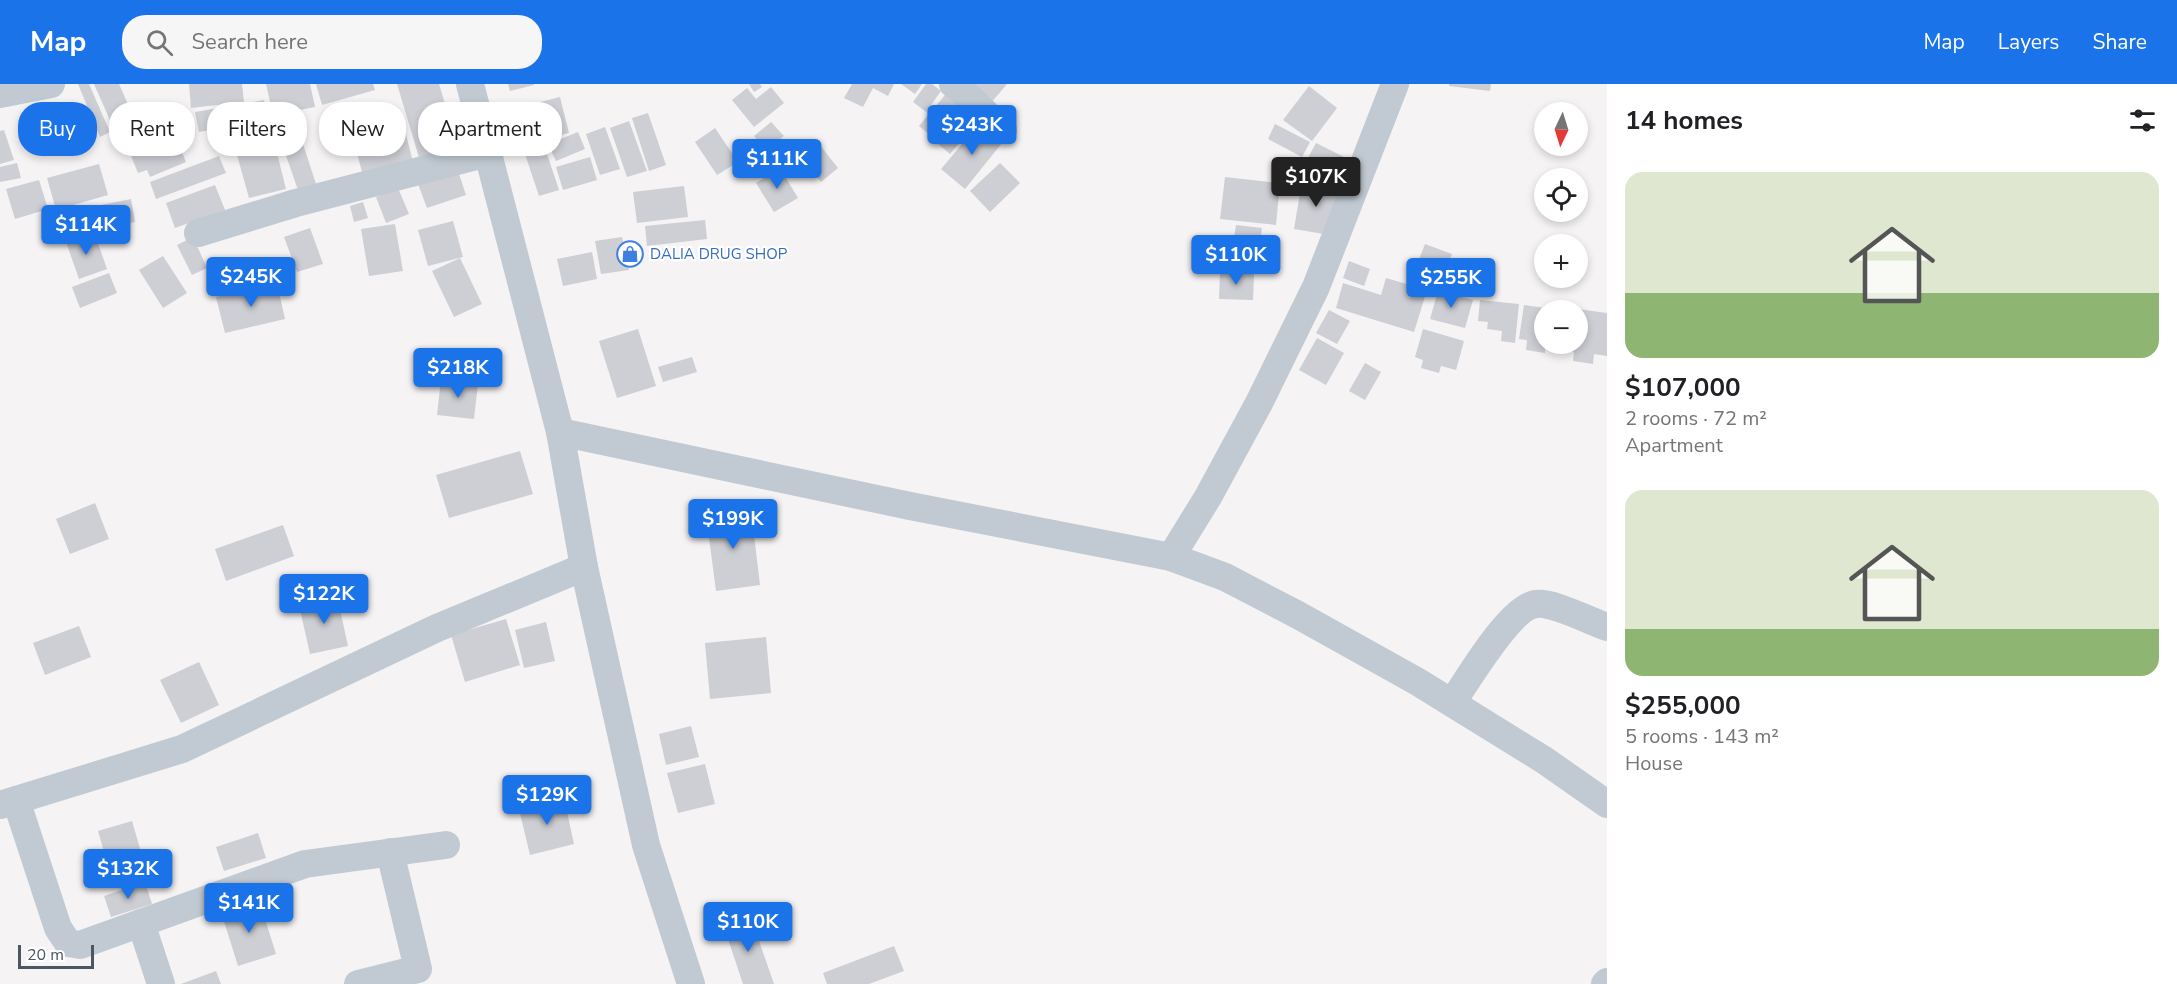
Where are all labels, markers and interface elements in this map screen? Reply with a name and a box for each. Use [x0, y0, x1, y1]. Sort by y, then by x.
search box [122, 15, 542, 69]
text: Map [30, 23, 86, 61]
icon: search [143, 26, 176, 59]
text: Search here [191, 27, 308, 57]
text: Map [1923, 28, 1965, 56]
text: Layers [1998, 28, 2059, 56]
text: Share [2092, 28, 2147, 56]
chip: Buy [18, 102, 97, 156]
chip: Rent [109, 102, 195, 156]
chip: Filters [207, 102, 307, 156]
chip: New [319, 102, 406, 156]
chip: Apartment [418, 102, 562, 156]
north arrow [1534, 102, 1588, 156]
map controls [1534, 102, 1588, 354]
text: 14 homes [1625, 103, 1743, 138]
icon: filters [2126, 104, 2159, 137]
pin: $243K [930, 105, 1014, 156]
text: $243K [941, 111, 1003, 138]
pin: $111K [735, 139, 819, 190]
text: $111K [746, 145, 808, 172]
pin: $107K [1274, 157, 1358, 208]
text: $107K [1285, 163, 1347, 190]
button: locate [1534, 168, 1588, 222]
pin: $114K [44, 205, 128, 256]
text: $114K [55, 211, 117, 238]
icon: home [1838, 211, 1946, 319]
button: + [1534, 234, 1588, 288]
pin: $110K [1194, 235, 1278, 286]
shop icon: DALIA DRUG SHOP [615, 239, 645, 269]
text: $110K [1205, 241, 1267, 268]
place label: DALIA DRUG SHOP [650, 244, 788, 264]
pin: $245K [209, 257, 293, 308]
pin: $255K [1409, 258, 1493, 309]
text: $245K [220, 263, 282, 290]
text: $255K [1420, 264, 1482, 291]
button: − [1534, 300, 1588, 354]
pin: $218K [416, 348, 500, 399]
text: $218K [427, 354, 489, 381]
text: $107,000 [1625, 370, 1741, 405]
text: 2 rooms · 72 m² [1625, 405, 1767, 432]
text: Apartment [1625, 432, 1723, 459]
pin: $199K [691, 499, 775, 550]
text: $199K [702, 505, 764, 532]
icon: home [1838, 529, 1946, 637]
pin: $122K [282, 574, 366, 625]
text: $122K [293, 580, 355, 607]
text: $255,000 [1625, 688, 1741, 723]
text: 5 rooms · 143 m² [1625, 723, 1779, 750]
text: House [1625, 750, 1683, 777]
pin: $129K [505, 775, 589, 826]
text: $129K [516, 781, 578, 808]
pin: $132K [86, 849, 170, 900]
text: $132K [97, 855, 159, 882]
pin: $141K [207, 883, 291, 934]
text: $141K [218, 889, 280, 916]
pin: $110K [706, 902, 790, 953]
text: $110K [717, 908, 779, 935]
scale bar [18, 942, 94, 970]
text: 20 m [27, 944, 64, 966]

